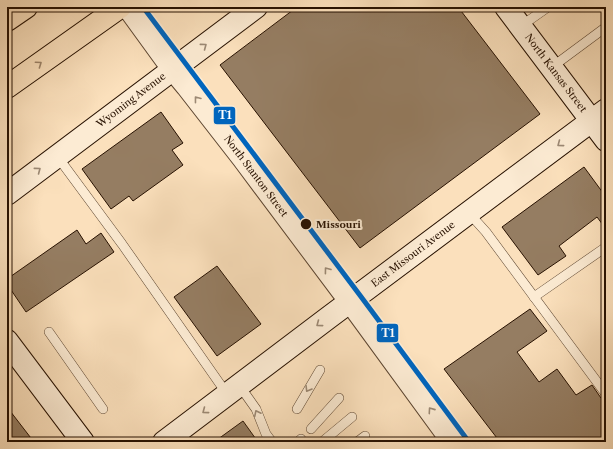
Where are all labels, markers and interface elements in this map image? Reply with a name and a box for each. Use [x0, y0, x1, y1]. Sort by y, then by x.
street label: North Kansas Street [522, 31, 590, 115]
one-way arrow [199, 44, 206, 51]
one-way arrow [34, 62, 41, 69]
street label: Wyoming Avenue [93, 69, 169, 131]
one-way arrow [195, 97, 202, 104]
line badge: T1 [213, 106, 236, 125]
text: T1 [218, 108, 232, 122]
street label: North Stanton Street [221, 133, 291, 220]
one-way arrow [558, 139, 565, 146]
one-way arrow [34, 168, 41, 175]
marker: Missouri [299, 217, 313, 231]
place label: Missouri [316, 218, 361, 231]
street label: East Missouri Avenue [368, 218, 458, 290]
one-way arrow [325, 267, 332, 274]
one-way arrow [317, 319, 324, 326]
line badge: T1 [376, 323, 399, 343]
text: T1 [381, 326, 395, 340]
one-way arrow [306, 385, 313, 392]
one-way arrow [202, 406, 209, 413]
one-way arrow [428, 408, 435, 415]
one-way arrow [254, 409, 262, 417]

